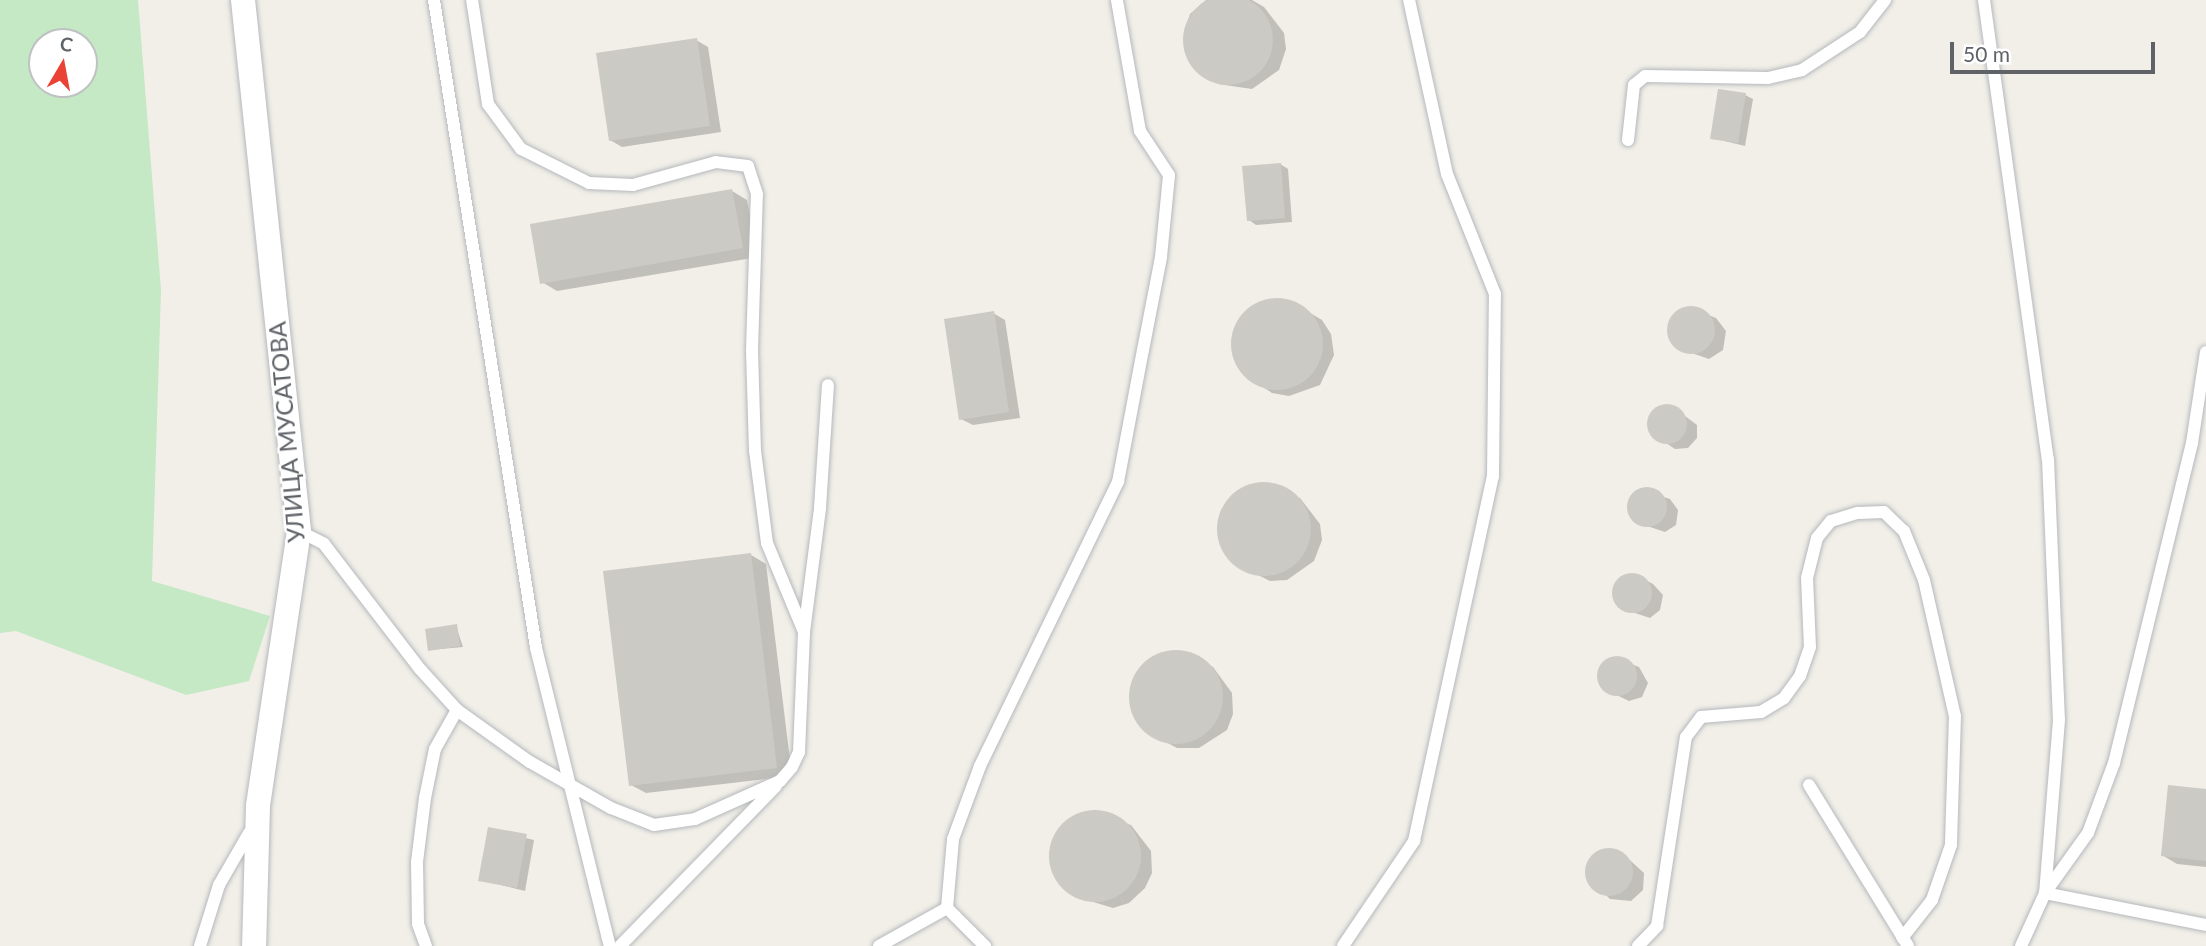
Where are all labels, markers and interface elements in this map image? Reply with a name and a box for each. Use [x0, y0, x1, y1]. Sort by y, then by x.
north arrow [28, 28, 98, 98]
scale bar [1954, 28, 2159, 72]
text: С [58, 31, 75, 56]
text: 50 m [1963, 41, 2010, 66]
street label: УЛИЦА МУСАТОВА [262, 320, 310, 544]

